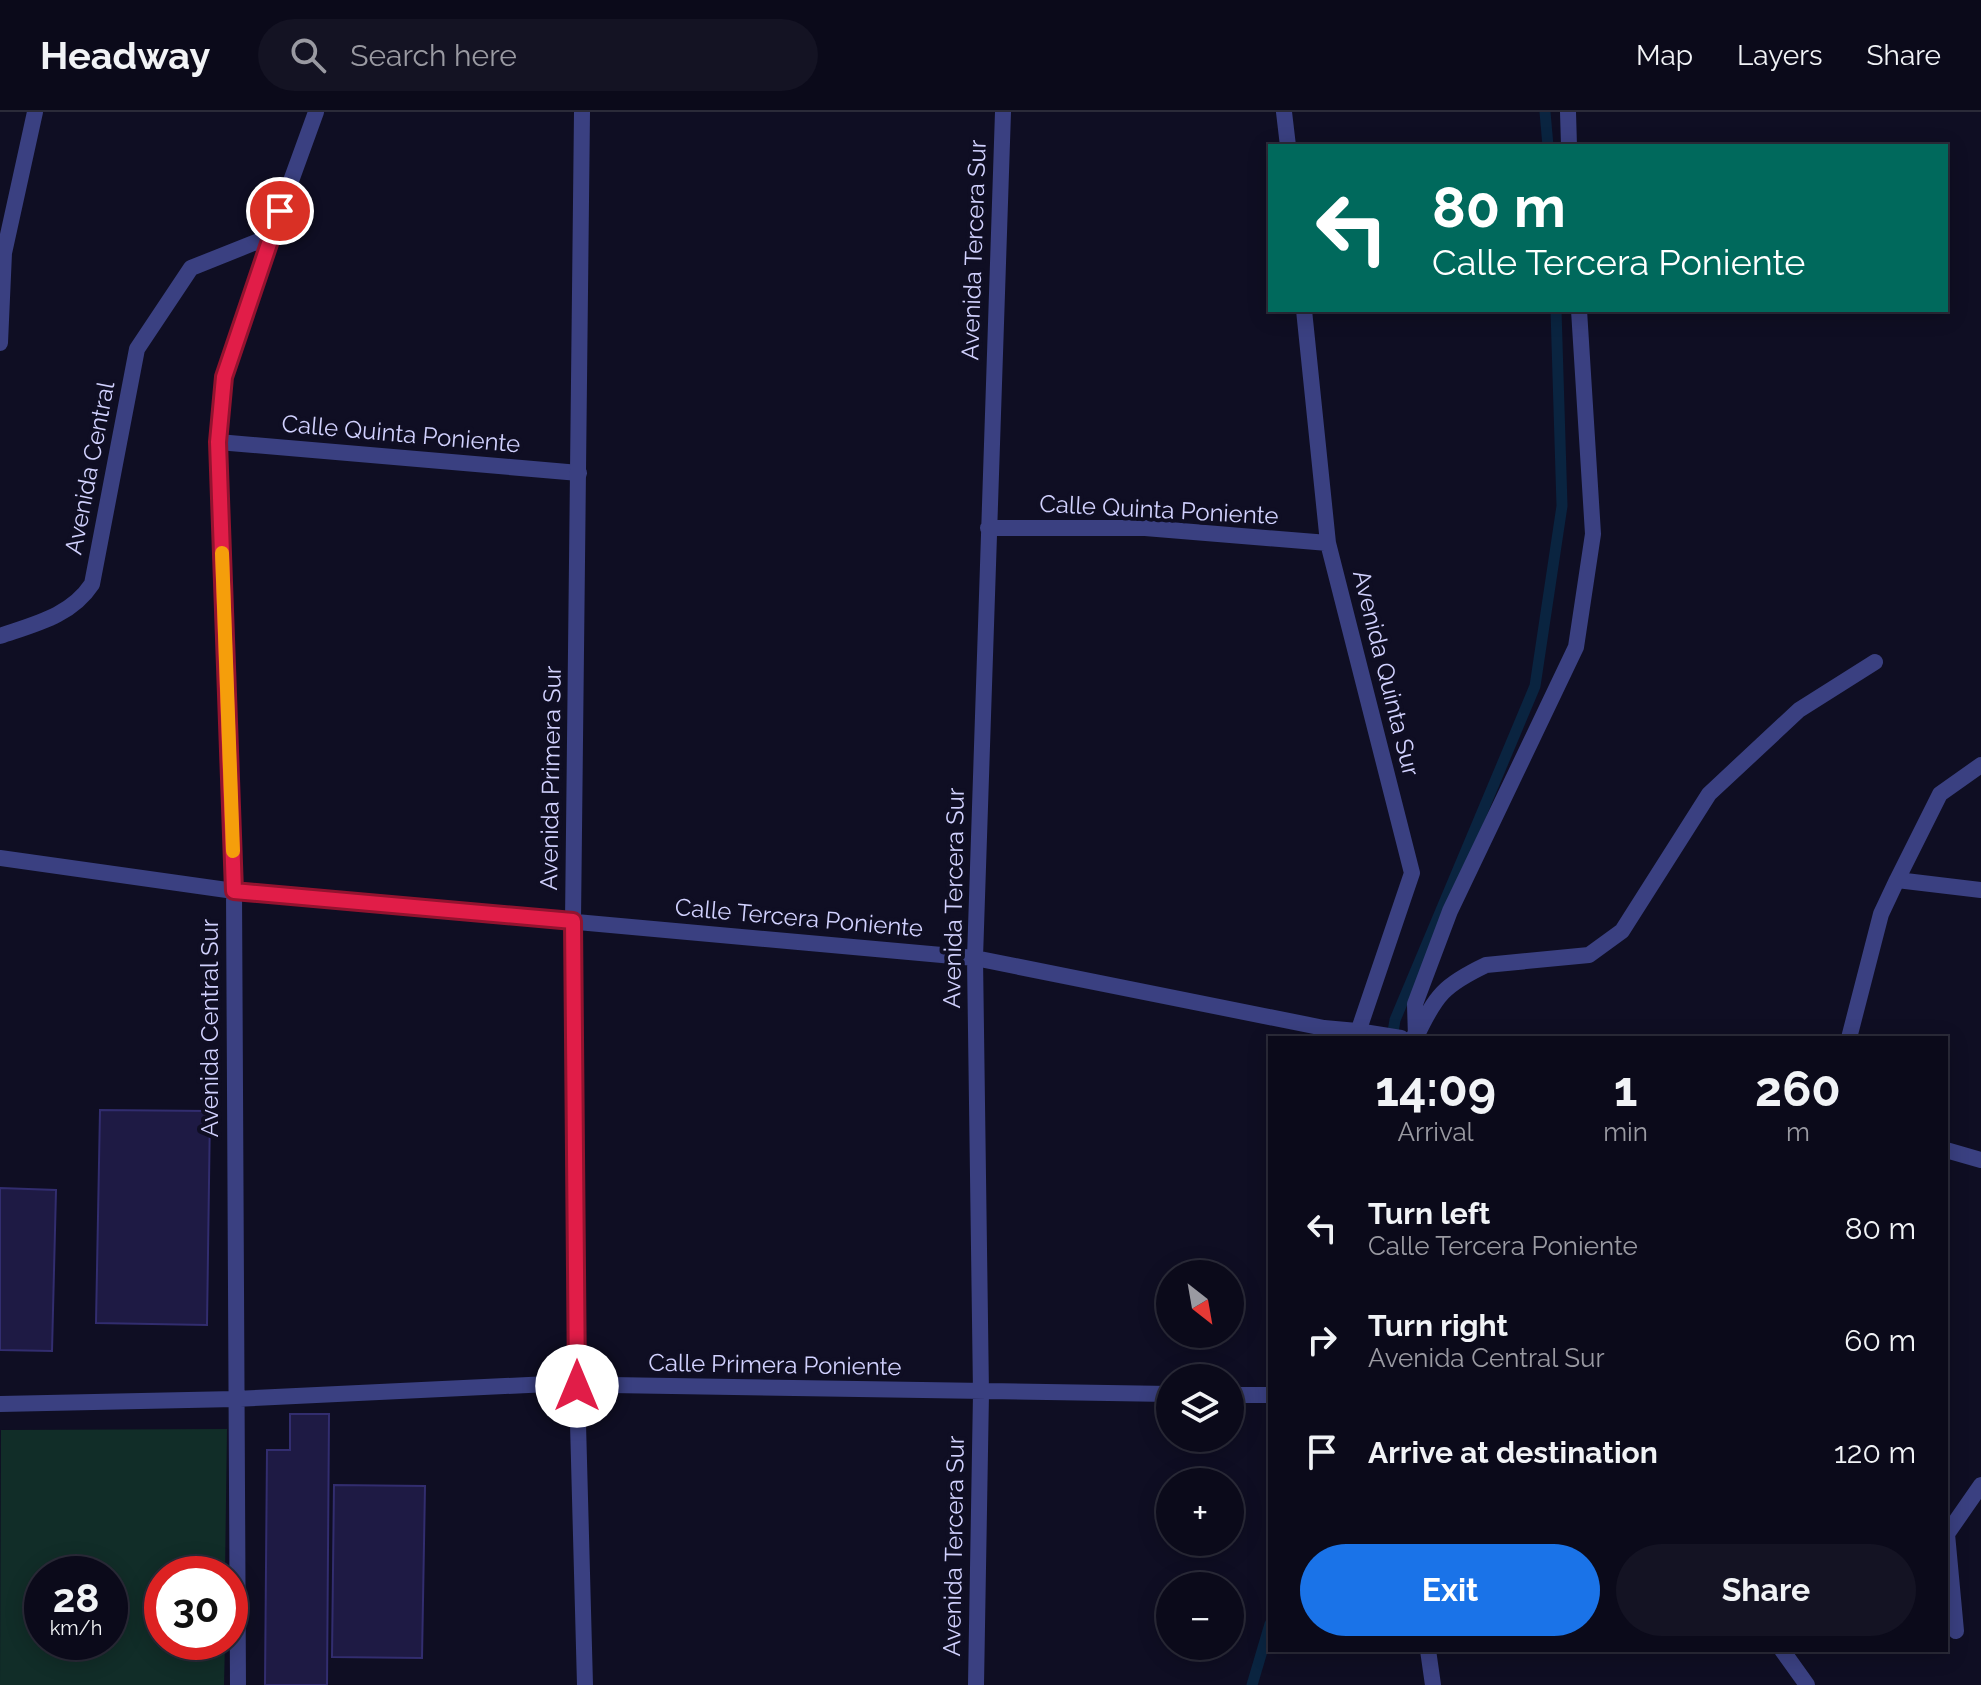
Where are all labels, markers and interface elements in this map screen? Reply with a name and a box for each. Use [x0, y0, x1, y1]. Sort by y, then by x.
search box [258, 19, 818, 91]
text: Headway [40, 33, 210, 78]
icon: search [286, 33, 330, 77]
text: Search here [350, 38, 517, 73]
text: Map [1636, 39, 1693, 72]
text: Layers [1737, 39, 1823, 72]
text: Share [1867, 39, 1941, 72]
street label: Avenida Tercera Sur [955, 139, 992, 361]
text: 80 m [1432, 174, 1566, 240]
icon: left [1300, 176, 1404, 280]
pin [246, 177, 314, 245]
icon: arrive [258, 189, 302, 233]
text: Calle Tercera Poniente [1432, 241, 1805, 283]
street label: Avenida Central [59, 378, 121, 557]
street label: Calle Quinta Poniente [281, 409, 522, 458]
street label: Calle Quinta Poniente [1039, 489, 1279, 530]
street label: Avenida Quinta Sur [1347, 567, 1426, 779]
street label: Avenida Primera Sur [534, 665, 567, 891]
street label: Avenida Tercera Sur [937, 787, 970, 1009]
street label: Calle Tercera Poniente [674, 892, 924, 943]
street label: Avenida Central Sur [195, 918, 224, 1137]
text: 14:09 [1375, 1061, 1496, 1117]
text: 1 [1614, 1061, 1637, 1117]
text: 260 [1755, 1061, 1841, 1117]
text: Arrival [1397, 1117, 1474, 1147]
text: min [1603, 1117, 1648, 1147]
text: m [1786, 1117, 1810, 1147]
text: Turn left [1368, 1196, 1490, 1231]
icon: left [1300, 1206, 1344, 1250]
text: 80 m [1845, 1211, 1916, 1246]
text: Calle Tercera Poniente [1368, 1231, 1638, 1261]
north arrow [1156, 1260, 1244, 1348]
map controls [1156, 1260, 1244, 1660]
text: Turn right [1368, 1308, 1508, 1343]
icon: right [1300, 1318, 1344, 1362]
text: 60 m [1844, 1323, 1916, 1358]
text: Avenida Central Sur [1368, 1343, 1605, 1373]
position arrow [535, 1344, 619, 1428]
street label: Calle Primera Poniente [648, 1348, 902, 1381]
button: layers [1156, 1364, 1244, 1452]
icon: arrive [1300, 1430, 1344, 1474]
street label: Avenida Tercera Sur [937, 1435, 970, 1657]
text: Arrive at destination [1368, 1435, 1658, 1470]
text: 120 m [1834, 1435, 1916, 1470]
button: + [1156, 1468, 1244, 1556]
button: Exit [1300, 1544, 1600, 1636]
button: Share [1616, 1544, 1916, 1636]
speed limit sign: 30 [144, 1556, 248, 1660]
button: − [1156, 1572, 1244, 1660]
text: 28 [53, 1574, 99, 1621]
text: km/h [50, 1616, 102, 1640]

